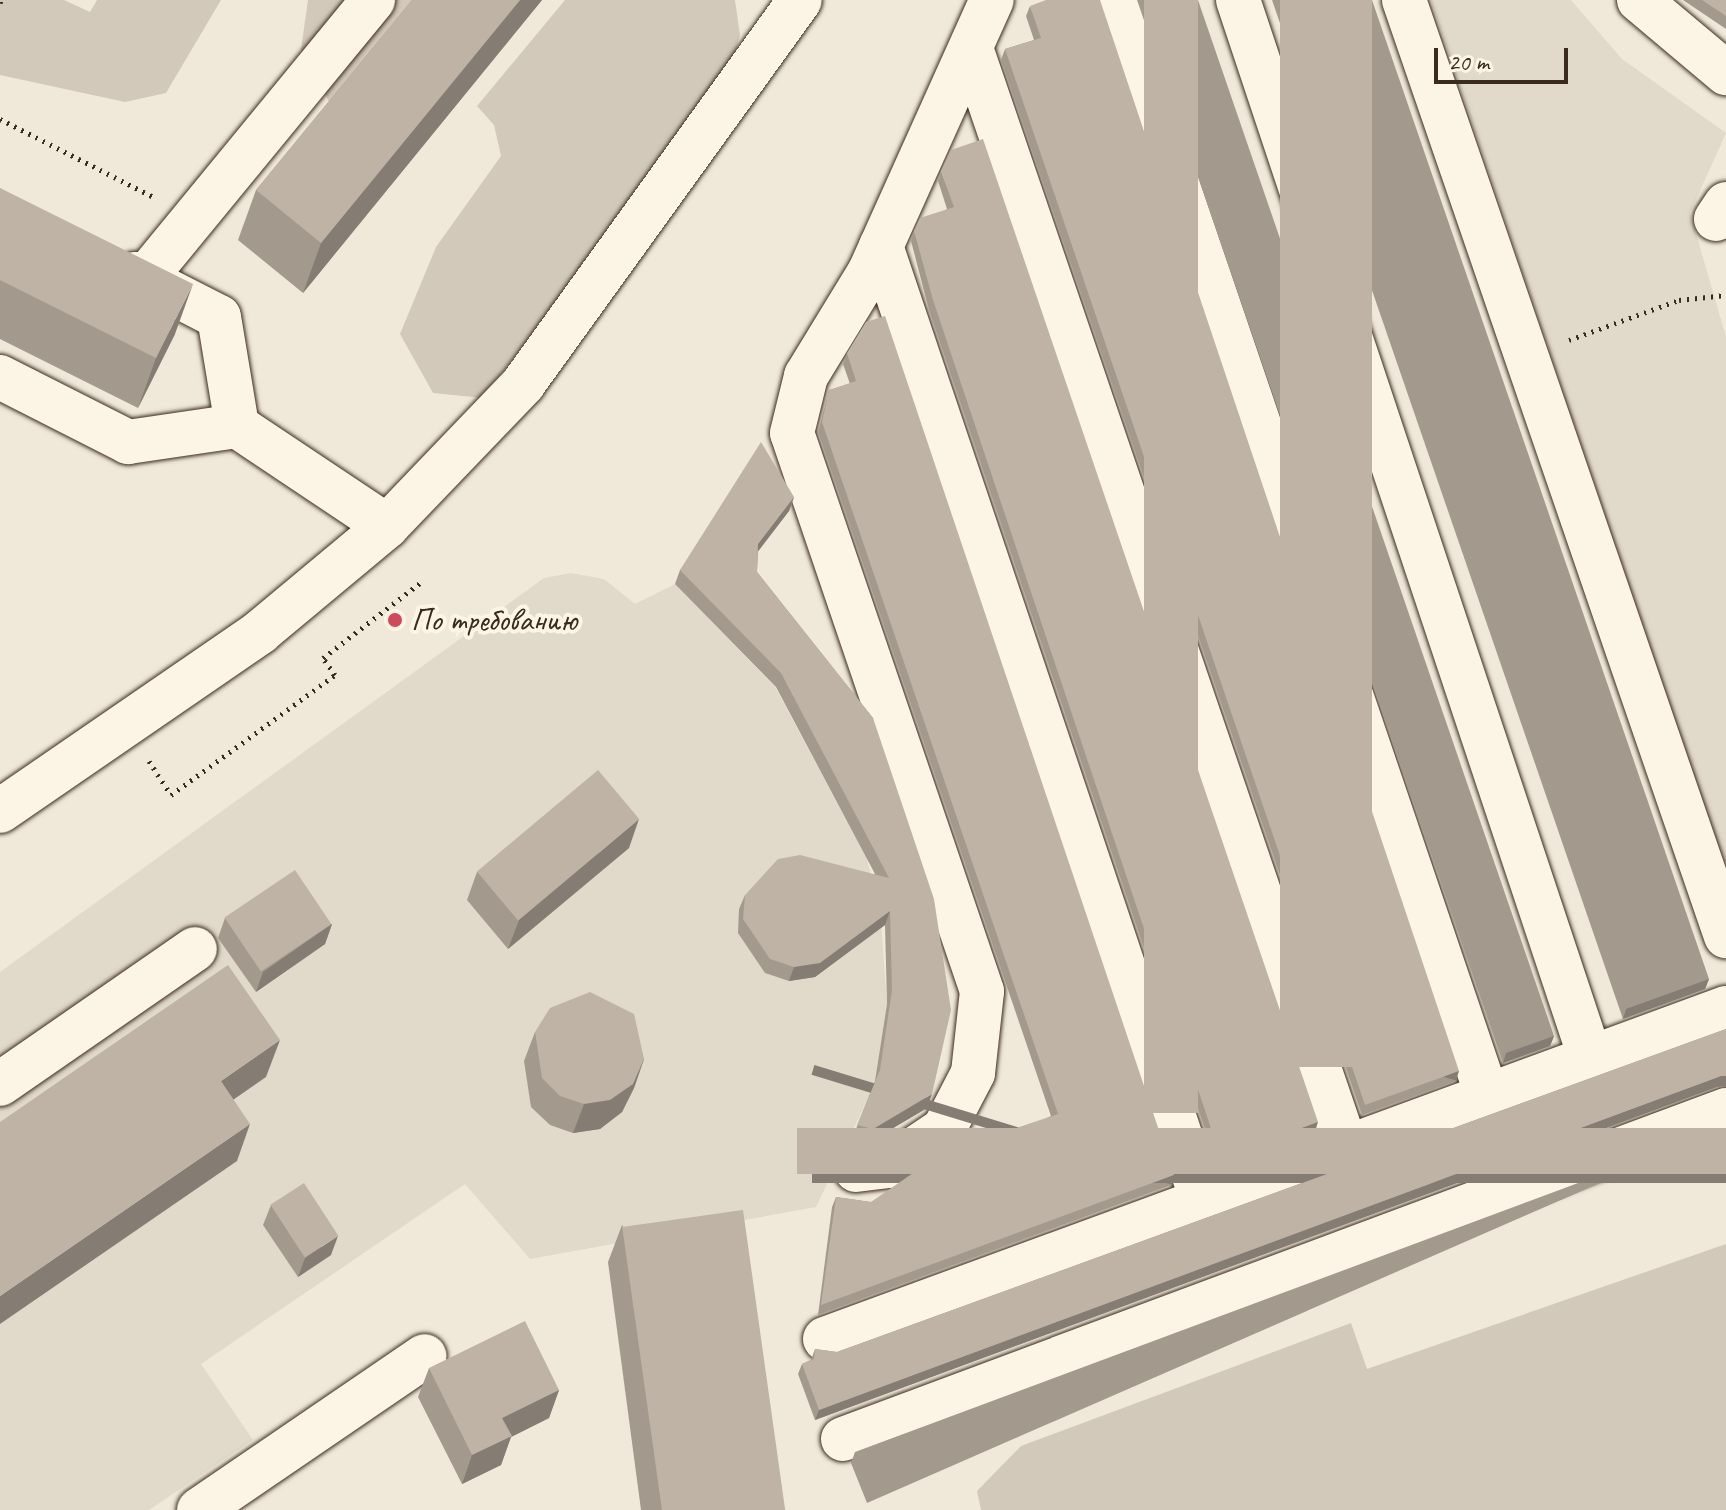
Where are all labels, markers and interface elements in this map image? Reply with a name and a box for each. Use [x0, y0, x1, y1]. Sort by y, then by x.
scale bar [1438, 32, 1572, 82]
text: 20 m [1448, 47, 1489, 77]
place label: По требованию [411, 601, 572, 639]
marker: По требованию [386, 611, 404, 629]

